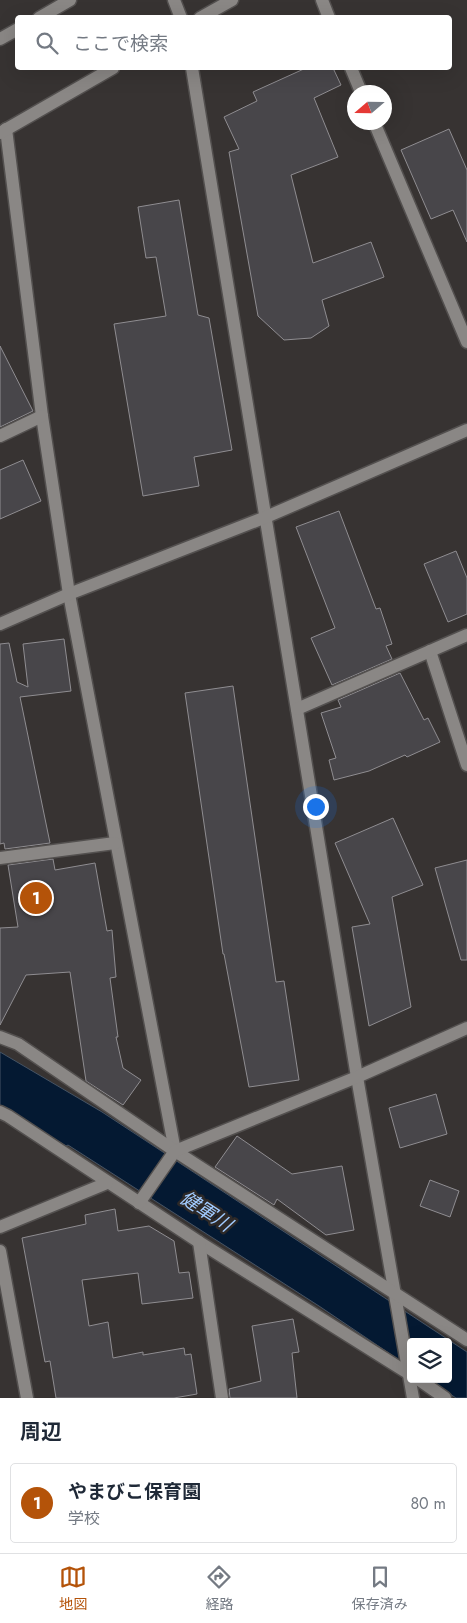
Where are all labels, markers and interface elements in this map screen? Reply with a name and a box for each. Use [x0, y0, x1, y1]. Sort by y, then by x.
search box [15, 15, 452, 70]
icon: search [33, 29, 61, 57]
text: ここで検索 [73, 30, 168, 57]
north arrow [347, 85, 392, 130]
your location [303, 794, 329, 820]
pin: 1 [20, 879, 52, 917]
water label: 健軍川 [175, 1184, 239, 1239]
map controls [407, 1338, 452, 1383]
button: layers [407, 1338, 452, 1383]
text: 周辺 [20, 1417, 62, 1447]
text: やまびこ保育園 [68, 1478, 201, 1505]
text: 1 [33, 1492, 41, 1515]
text: 80 m [410, 1492, 446, 1515]
text: 学校 [68, 1507, 100, 1530]
tab: 地図 [59, 1563, 87, 1614]
tab: 経路 [205, 1563, 233, 1614]
tab: 保存済み [352, 1563, 408, 1614]

